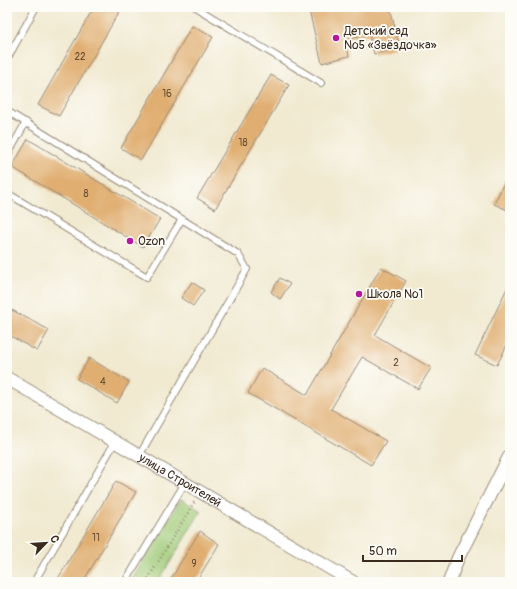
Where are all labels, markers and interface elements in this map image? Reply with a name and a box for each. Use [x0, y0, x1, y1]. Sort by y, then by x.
place label: Детский сад №5 «Звёздочка» [343, 24, 437, 53]
marker: Детский сад №5 «Звёздочка» [331, 33, 341, 43]
house number: 22 [74, 51, 86, 63]
house number: 16 [162, 88, 172, 100]
house number: 18 [239, 137, 247, 149]
house number: 8 [83, 188, 89, 200]
place label: Ozon [138, 234, 165, 249]
marker: Ozon [125, 236, 135, 246]
place label: Школа №1 [367, 287, 423, 302]
marker: Школа №1 [354, 289, 364, 299]
house number: 2 [393, 357, 399, 369]
house number: 4 [100, 376, 106, 388]
street label: улица Строителей [135, 450, 224, 511]
north arrow [26, 523, 66, 563]
house number: 11 [92, 532, 100, 544]
text: С [47, 533, 62, 545]
scale bar [363, 537, 462, 563]
text: 50 m [369, 544, 397, 559]
house number: 9 [191, 558, 197, 570]

